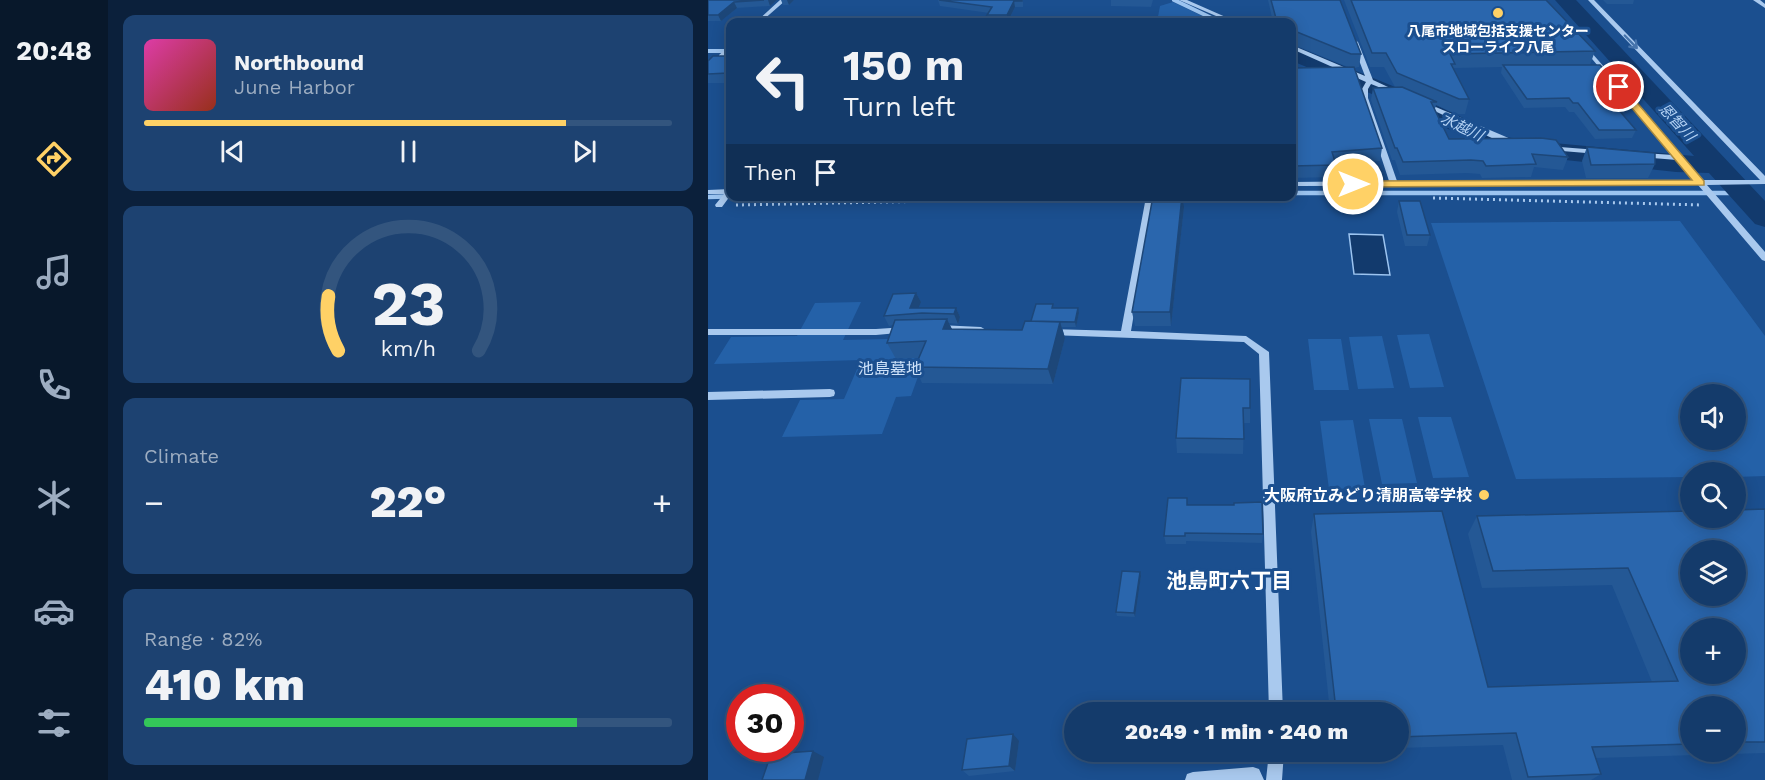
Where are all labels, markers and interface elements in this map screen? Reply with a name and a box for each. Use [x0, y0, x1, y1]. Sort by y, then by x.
marker: 八尾市地域包括支援センター スローライフ八尾 [1491, 6, 1505, 20]
place label: 八尾市地域包括支援センター スローライフ八尾 [1407, 23, 1589, 55]
text: 20:48 [16, 35, 92, 67]
one-way arrow [1624, 35, 1639, 50]
text: 150 m [843, 41, 964, 90]
icon: left [744, 42, 822, 120]
text: Northbound [234, 50, 364, 75]
pin [1593, 61, 1644, 112]
icon: arrive [1602, 70, 1635, 103]
text: June Harbor [234, 75, 355, 99]
text: Turn left [843, 91, 955, 123]
water label: 恩智川 [1655, 99, 1700, 146]
water label: 水越川 [1438, 109, 1488, 146]
icon: previous [216, 135, 249, 168]
icon: pause [392, 135, 425, 168]
icon: next [568, 135, 601, 168]
icon: directions [33, 138, 75, 180]
position arrow [1321, 152, 1385, 216]
icon: arrive [809, 156, 842, 189]
text: Then [744, 160, 797, 185]
icon: music [33, 251, 75, 293]
text: 23 [371, 268, 445, 341]
text: km/h [380, 337, 436, 362]
park label: 池島墓地 [858, 359, 922, 378]
icon: phone [33, 364, 75, 406]
map controls [1680, 384, 1746, 762]
button: sound [1680, 384, 1746, 450]
text: Climate [144, 444, 219, 468]
button: search [1680, 462, 1746, 528]
text: 22° [370, 475, 446, 528]
icon: climate [33, 477, 75, 519]
text: − [144, 483, 164, 522]
text: + [652, 483, 672, 522]
place label: 大阪府立みどり清朋高等学校 [1264, 486, 1472, 505]
marker: 大阪府立みどり清朋高等学校 [1477, 488, 1491, 502]
button: layers [1680, 540, 1746, 606]
district label: 池島町六丁目 [1166, 568, 1292, 593]
icon: car [33, 590, 75, 632]
button: + [1680, 618, 1746, 684]
text: Range · 82% [144, 627, 262, 651]
text: 410 km [144, 658, 305, 711]
speed limit sign: 30 [726, 684, 804, 762]
button: − [1680, 696, 1746, 762]
icon: filters [33, 702, 75, 744]
text: 20:49 · 1 min · 240 m [1125, 719, 1348, 744]

